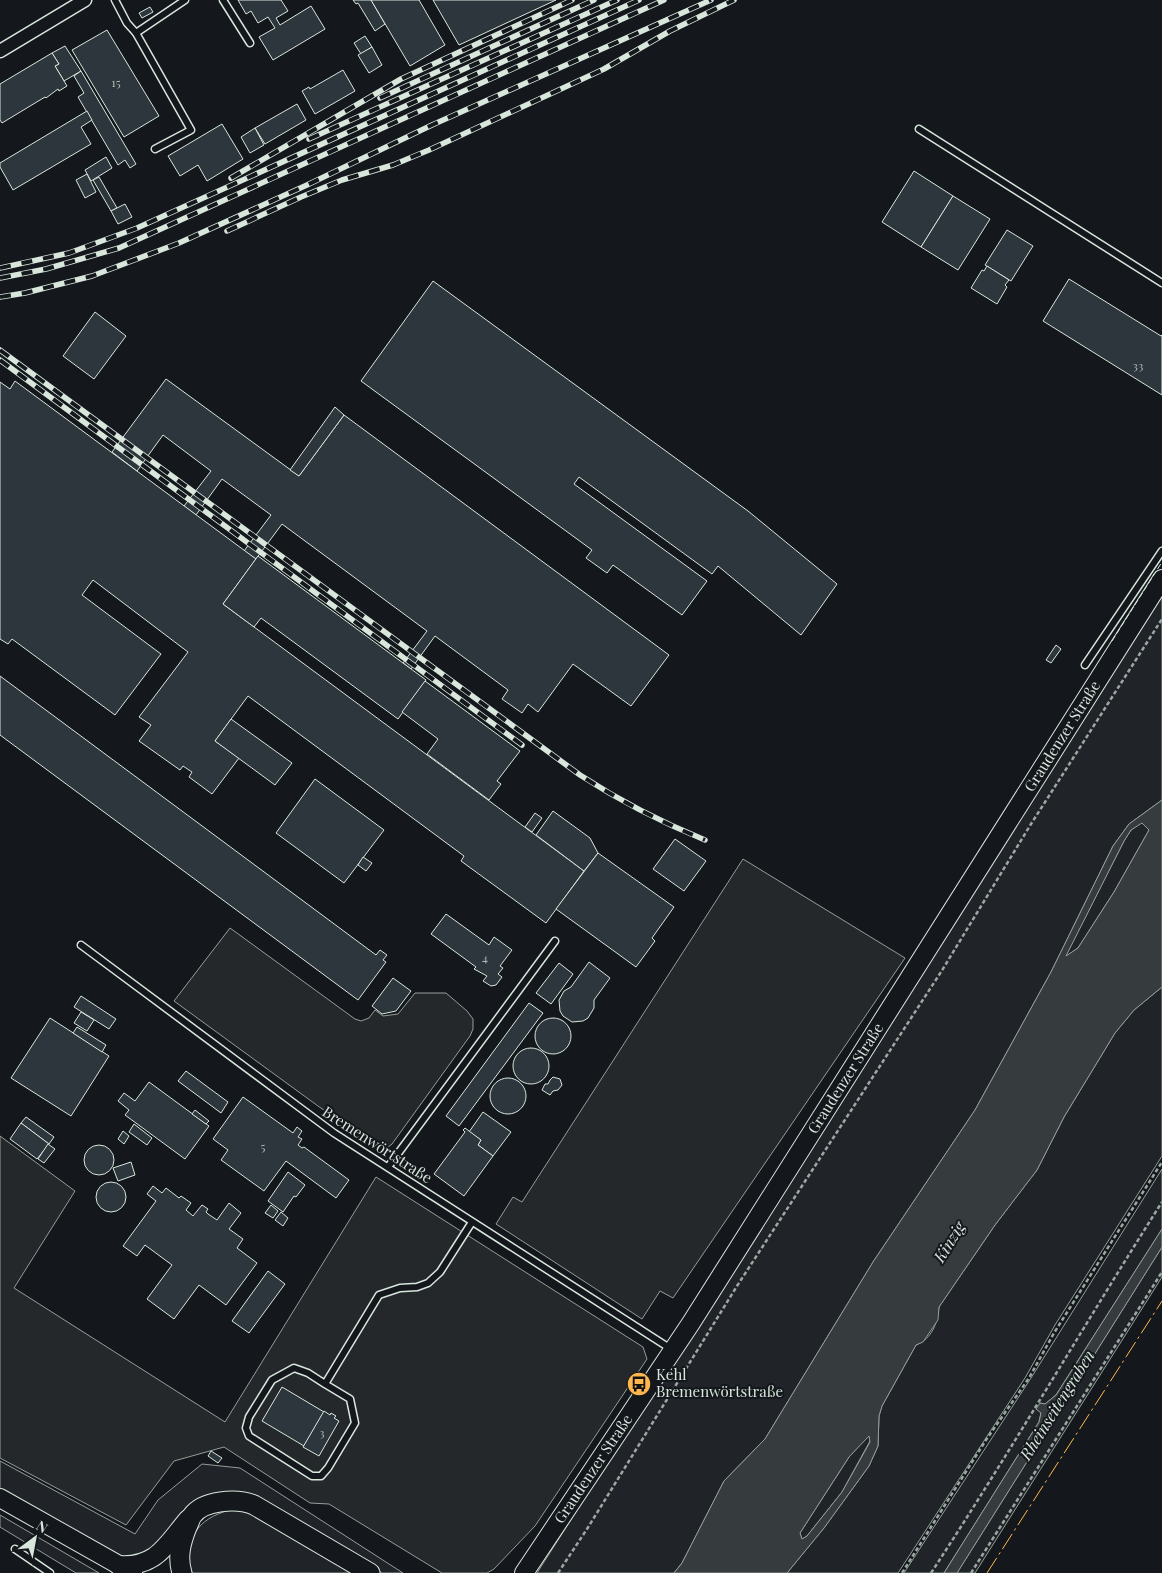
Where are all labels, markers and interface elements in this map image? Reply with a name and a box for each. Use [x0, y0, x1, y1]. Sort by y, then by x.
house number: 15 [111, 74, 121, 90]
house number: 33 [1133, 357, 1143, 373]
street label: Graudenzer Straße [1019, 677, 1104, 795]
house number: 4 [482, 949, 488, 965]
street label: Graudenzer Straße [802, 1019, 887, 1137]
street label: Bremenwörtstraße [319, 1101, 436, 1187]
house number: 5 [261, 1138, 266, 1154]
water label: Kinzig [927, 1216, 970, 1267]
water label: Rheinseitengraben [1014, 1346, 1099, 1464]
place label: Kehl Bremenwörtstraße [656, 1364, 783, 1401]
bus stop icon: Kehl Bremenwörtstraße [626, 1371, 652, 1397]
street label: Graudenzer Straße [549, 1410, 636, 1527]
house number: 3 [319, 1424, 325, 1440]
north arrow [10, 1513, 60, 1563]
text: N [33, 1516, 51, 1537]

